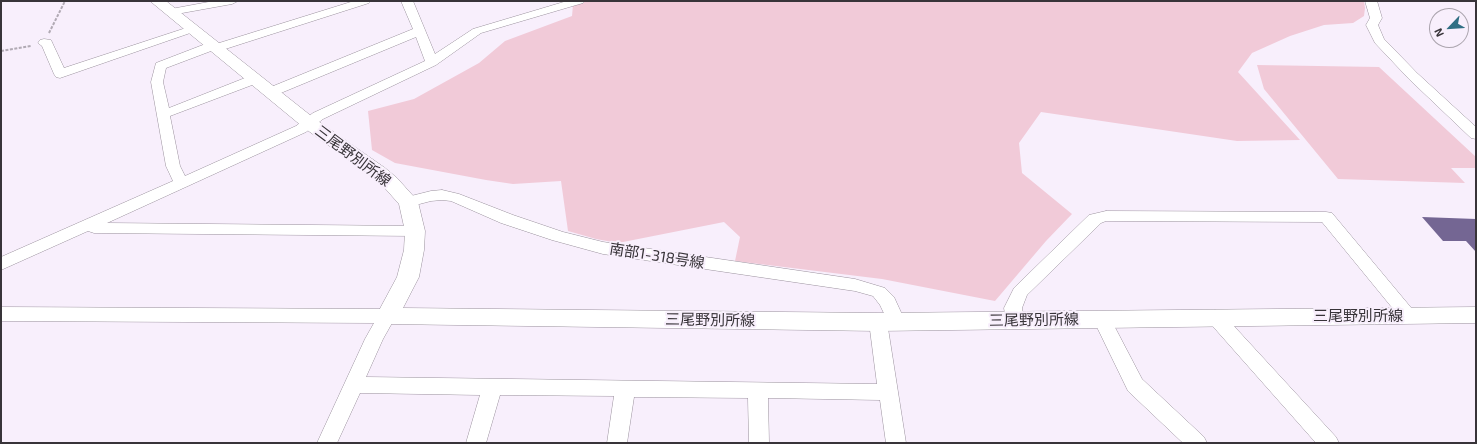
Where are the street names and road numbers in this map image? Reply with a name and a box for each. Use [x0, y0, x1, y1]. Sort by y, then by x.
street label: 三尾野別所線 [312, 122, 394, 190]
street label: 南部1-318号線 [608, 240, 706, 272]
street label: 三尾野別所線 [1313, 307, 1403, 325]
street label: 三尾野別所線 [665, 310, 755, 330]
street label: 三尾野別所線 [989, 310, 1079, 330]

